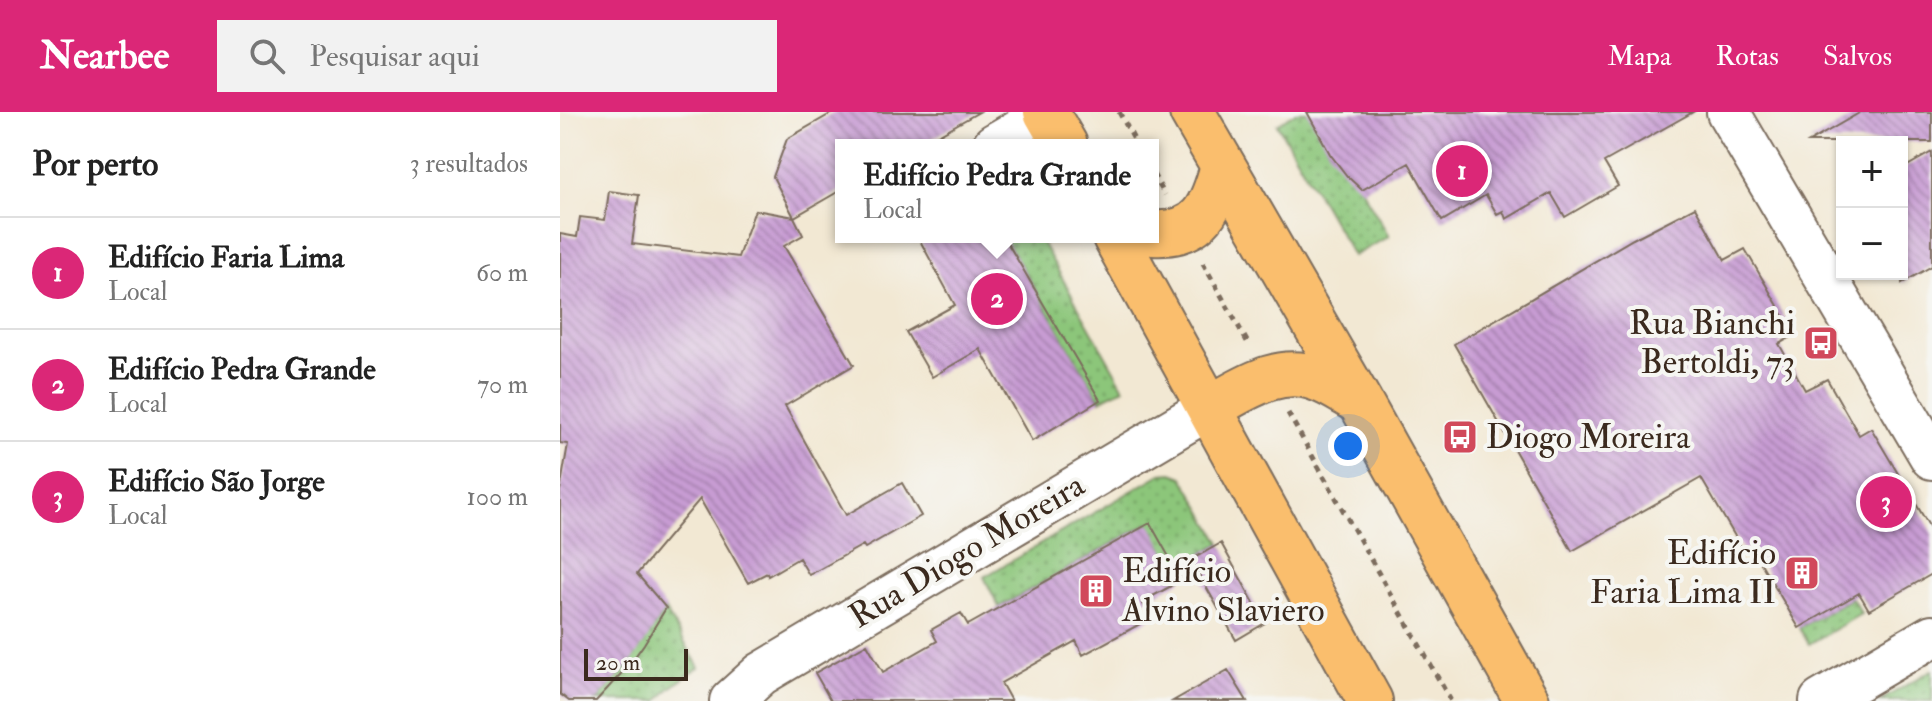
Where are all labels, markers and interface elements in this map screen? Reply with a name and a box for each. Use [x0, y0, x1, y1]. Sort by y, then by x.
search box [217, 20, 777, 92]
text: Nearbee [40, 32, 169, 80]
icon: search [245, 34, 289, 78]
text: Pesquisar aqui [309, 38, 480, 75]
text: Mapa [1607, 39, 1671, 74]
text: Rotas [1715, 39, 1779, 74]
text: Salvos [1823, 39, 1892, 74]
map controls [1836, 136, 1908, 280]
button: + [1836, 136, 1908, 208]
popup [835, 139, 1159, 243]
pin: 1 [1436, 141, 1488, 201]
text: Por perto [32, 143, 158, 186]
text: 3 resultados [410, 148, 528, 180]
text: Edifício Pedra Grande [863, 157, 1131, 194]
text: Local [863, 194, 922, 226]
button: − [1836, 208, 1908, 280]
text: Edifício Faria Lima [108, 239, 344, 276]
text: 1 [53, 257, 63, 289]
text: 60 m [476, 257, 528, 289]
pin: 2 [971, 269, 1023, 329]
text: Local [108, 276, 167, 308]
place label: Rua Bianchi Bertoldi, 73 [1629, 302, 1795, 384]
bus stop icon: Rua Bianchi Bertoldi, 73 [1802, 324, 1840, 362]
text: Edifício Pedra Grande [108, 351, 376, 388]
text: 2 [51, 369, 65, 401]
text: 70 m [477, 369, 528, 401]
text: Local [108, 388, 167, 420]
place label: Diogo Moreira [1486, 416, 1691, 459]
bus stop icon: Diogo Moreira [1441, 418, 1479, 456]
your location [1328, 426, 1368, 466]
text: Edifício São Jorge [108, 463, 325, 500]
street label: Rua Diogo Moreira [841, 463, 1093, 638]
pin: 3 [1860, 472, 1912, 532]
text: 3 [53, 481, 63, 513]
text: 100 m [467, 481, 528, 513]
text: Local [108, 500, 167, 532]
place label: Edifício Faria Lima II [1590, 532, 1776, 614]
place label: Edifício Alvino Slaviero [1121, 550, 1325, 632]
building icon: Edifício Faria Lima II [1783, 554, 1821, 592]
building icon: Edifício Alvino Slaviero [1077, 572, 1115, 610]
scale bar [584, 645, 688, 681]
text: 20 m [596, 649, 640, 677]

